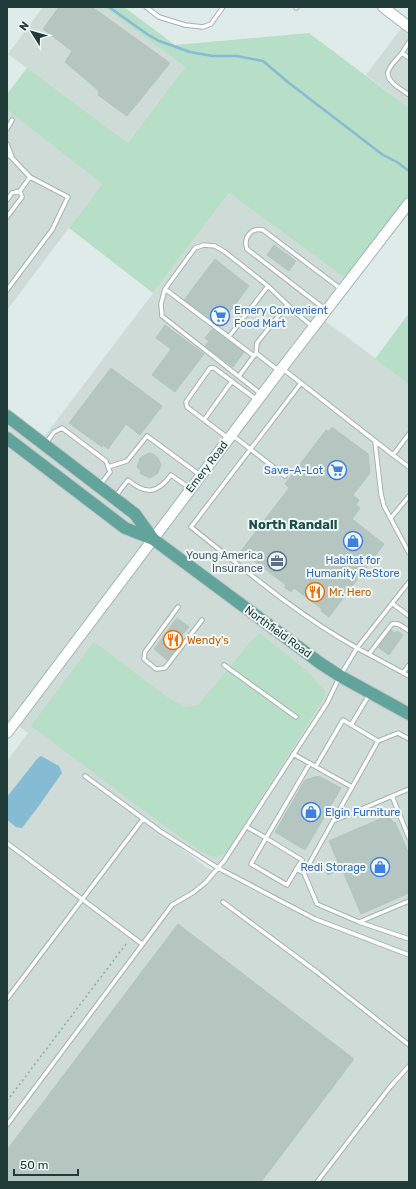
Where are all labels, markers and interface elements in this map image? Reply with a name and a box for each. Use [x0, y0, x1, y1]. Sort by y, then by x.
north arrow [12, 12, 52, 52]
text: N [17, 19, 32, 33]
place label: Emery Convenient Food Mart [234, 304, 329, 330]
supermarket icon: Emery Convenient Food Mart [209, 305, 231, 327]
street label: Emery Road [183, 439, 231, 495]
supermarket icon: Save-A-Lot [326, 459, 348, 481]
place label: Save-A-Lot [264, 464, 324, 477]
district label: North Randall [249, 517, 337, 532]
shop icon: Habitat for Humanity ReStore [342, 530, 364, 552]
place label: Young America Insurance [186, 549, 263, 575]
office icon: Young America Insurance [266, 550, 288, 572]
place label: Habitat for Humanity ReStore [306, 554, 400, 580]
restaurant icon: Mr. Hero [304, 581, 326, 603]
place label: Mr. Hero [329, 586, 371, 599]
street label: Northfield Road [242, 603, 314, 661]
restaurant icon: Wendy's [162, 629, 184, 651]
place label: Wendy's [187, 634, 229, 647]
shop icon: Elgin Furniture [300, 801, 322, 823]
place label: Elgin Furniture [325, 806, 401, 819]
shop icon: Redi Storage [369, 856, 391, 878]
place label: Redi Storage [300, 861, 366, 874]
scale bar [14, 1151, 78, 1177]
text: 50 m [20, 1158, 48, 1172]

